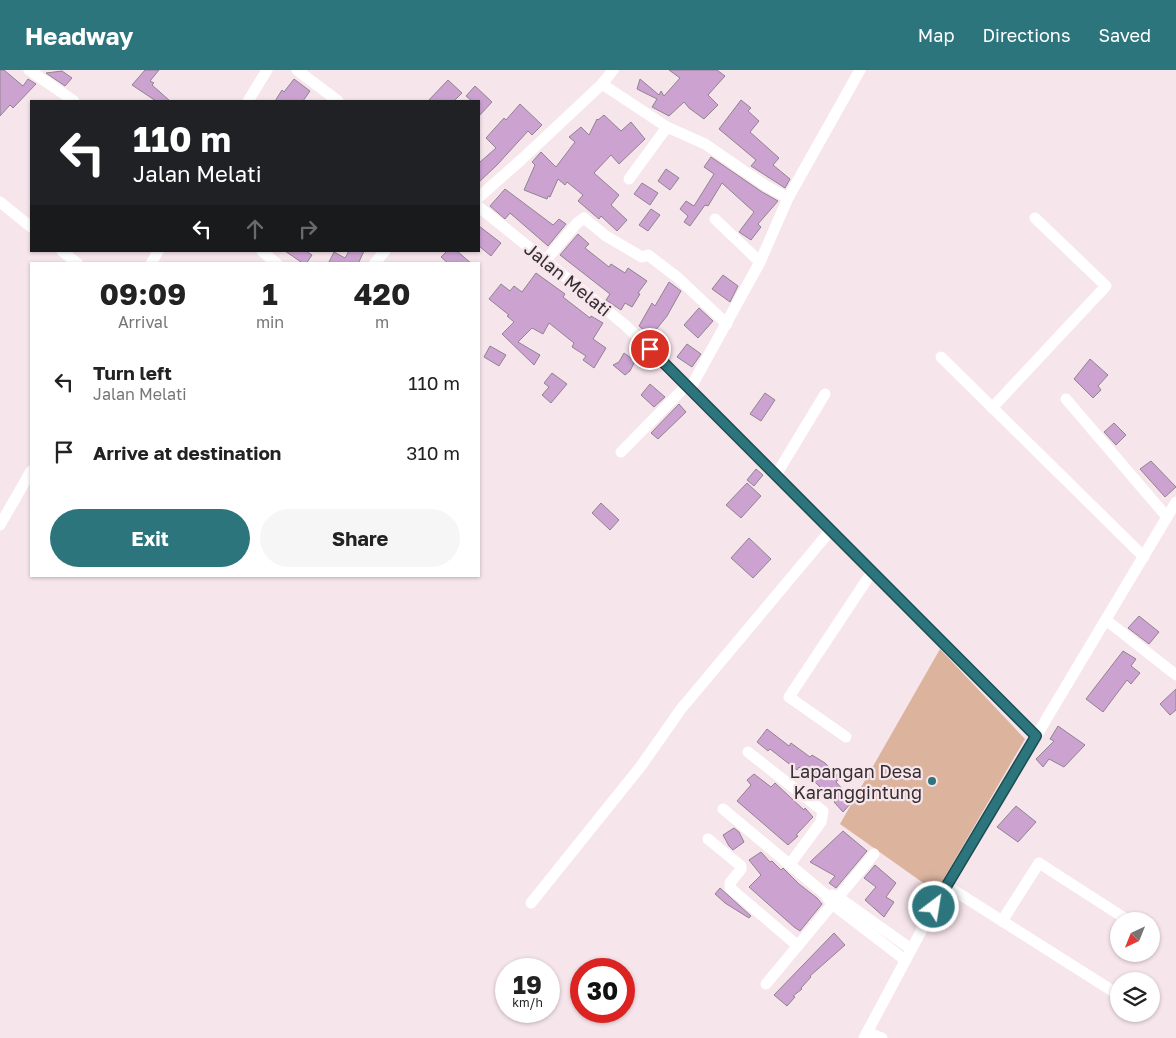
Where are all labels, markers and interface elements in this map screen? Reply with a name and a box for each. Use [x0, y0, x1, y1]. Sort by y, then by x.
text: Headway [25, 21, 133, 50]
text: Map [918, 24, 954, 46]
text: Directions [982, 24, 1070, 46]
text: Saved [1098, 24, 1151, 46]
text: 110 m [133, 118, 231, 160]
icon: left [50, 120, 115, 185]
text: Jalan Melati [133, 160, 262, 187]
icon: left [188, 215, 216, 243]
icon: ahead [241, 215, 269, 243]
icon: right [294, 215, 322, 243]
street label: Jalan Melati [520, 237, 616, 321]
text: 09:09 [100, 276, 186, 312]
text: 1 [262, 276, 278, 312]
text: 420 [354, 276, 410, 312]
text: Arrival [118, 312, 168, 332]
text: min [256, 312, 284, 332]
text: m [375, 312, 389, 332]
pin [629, 328, 671, 370]
icon: arrive [636, 335, 664, 363]
text: Turn left [93, 361, 172, 384]
icon: left [50, 368, 78, 396]
text: 110 m [408, 371, 460, 394]
text: Jalan Melati [93, 384, 187, 404]
icon: arrive [50, 438, 78, 466]
text: Arrive at destination [93, 441, 281, 464]
text: 310 m [406, 441, 460, 464]
button: Exit [50, 509, 250, 567]
button: Share [260, 509, 460, 567]
place label: Lapangan Desa Karanggintung [790, 760, 922, 803]
marker: Lapangan Desa Karanggintung [926, 775, 938, 787]
position arrow [907, 880, 959, 932]
north arrow [1110, 912, 1160, 962]
map controls [1110, 912, 1160, 1022]
speed limit sign: 30 [570, 958, 635, 1023]
text: 19 [513, 969, 542, 1000]
button: layers [1110, 972, 1160, 1022]
text: km/h [512, 995, 543, 1010]

